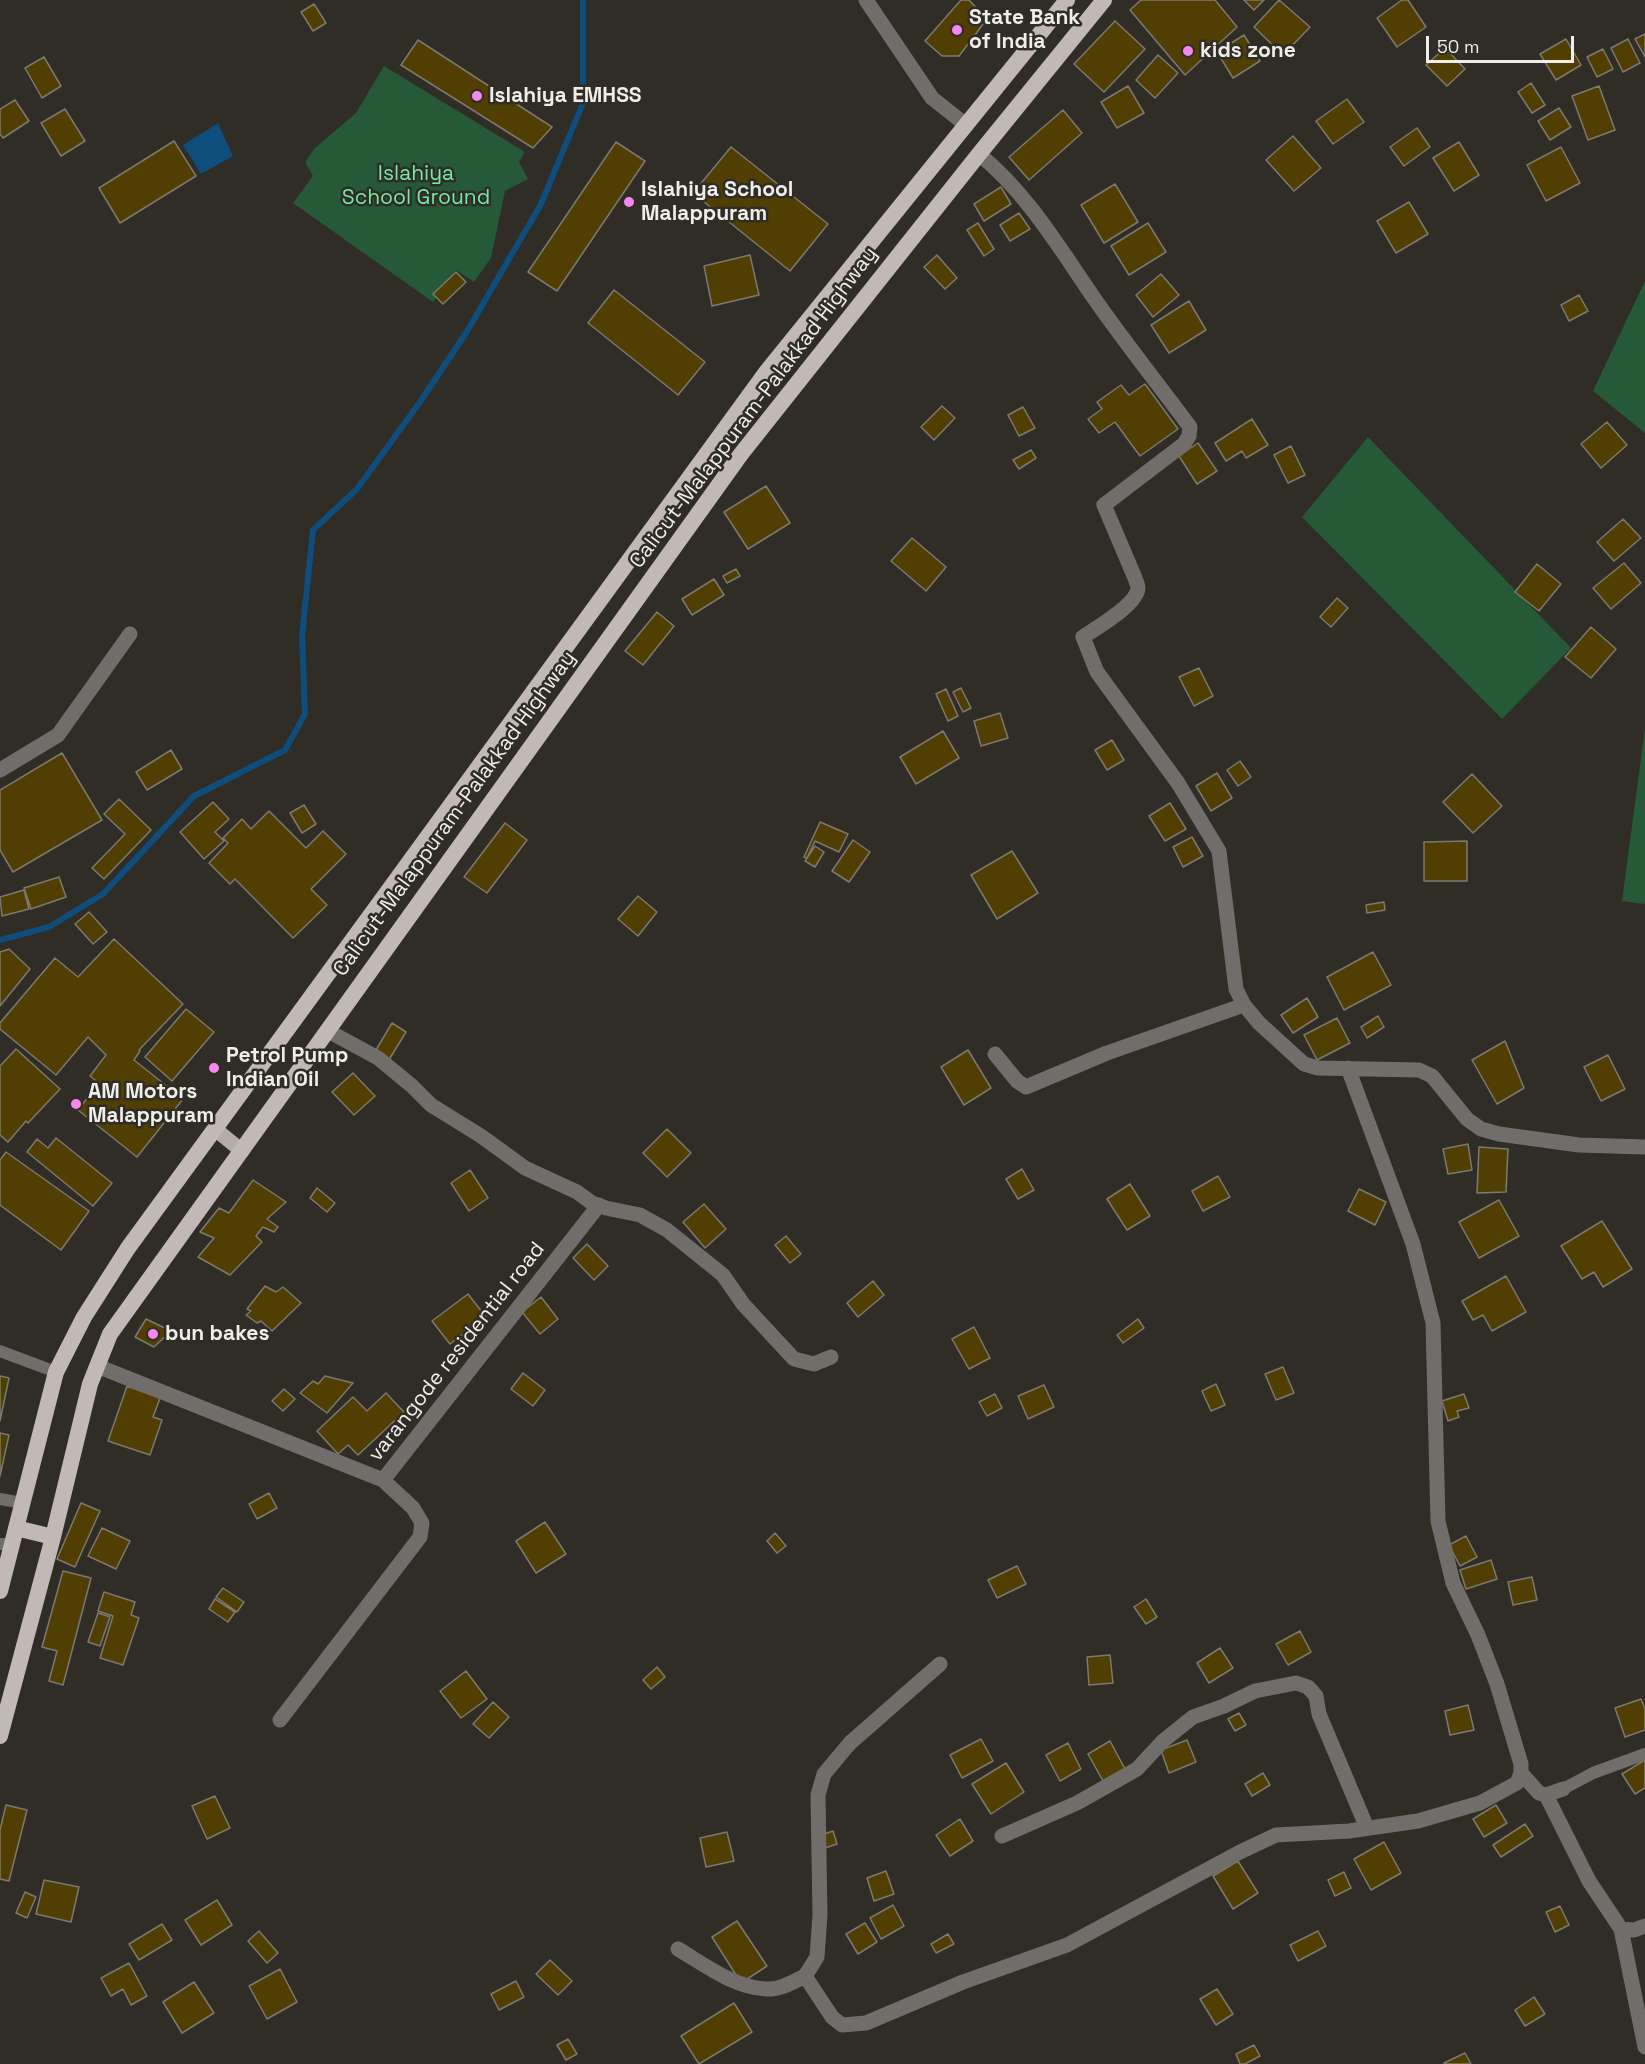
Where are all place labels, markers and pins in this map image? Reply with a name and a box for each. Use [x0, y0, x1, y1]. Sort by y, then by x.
place label: State Bank of India [969, 5, 1080, 55]
marker: State Bank of India [950, 23, 964, 37]
place label: kids zone [1200, 38, 1296, 64]
marker: kids zone [1181, 44, 1195, 58]
place label: Islahiya EMHSS [489, 83, 642, 109]
marker: Islahiya EMHSS [470, 89, 484, 103]
place label: Islahiya School Malappuram [641, 177, 793, 227]
marker: Islahiya School Malappuram [622, 195, 636, 209]
place label: Petrol Pump Indian Oil [226, 1043, 348, 1093]
marker: Petrol Pump Indian Oil [207, 1061, 221, 1075]
place label: AM Motors Malappuram [88, 1079, 214, 1129]
marker: AM Motors Malappuram [69, 1097, 83, 1111]
place label: bun bakes [165, 1321, 269, 1347]
marker: bun bakes [146, 1327, 160, 1341]

